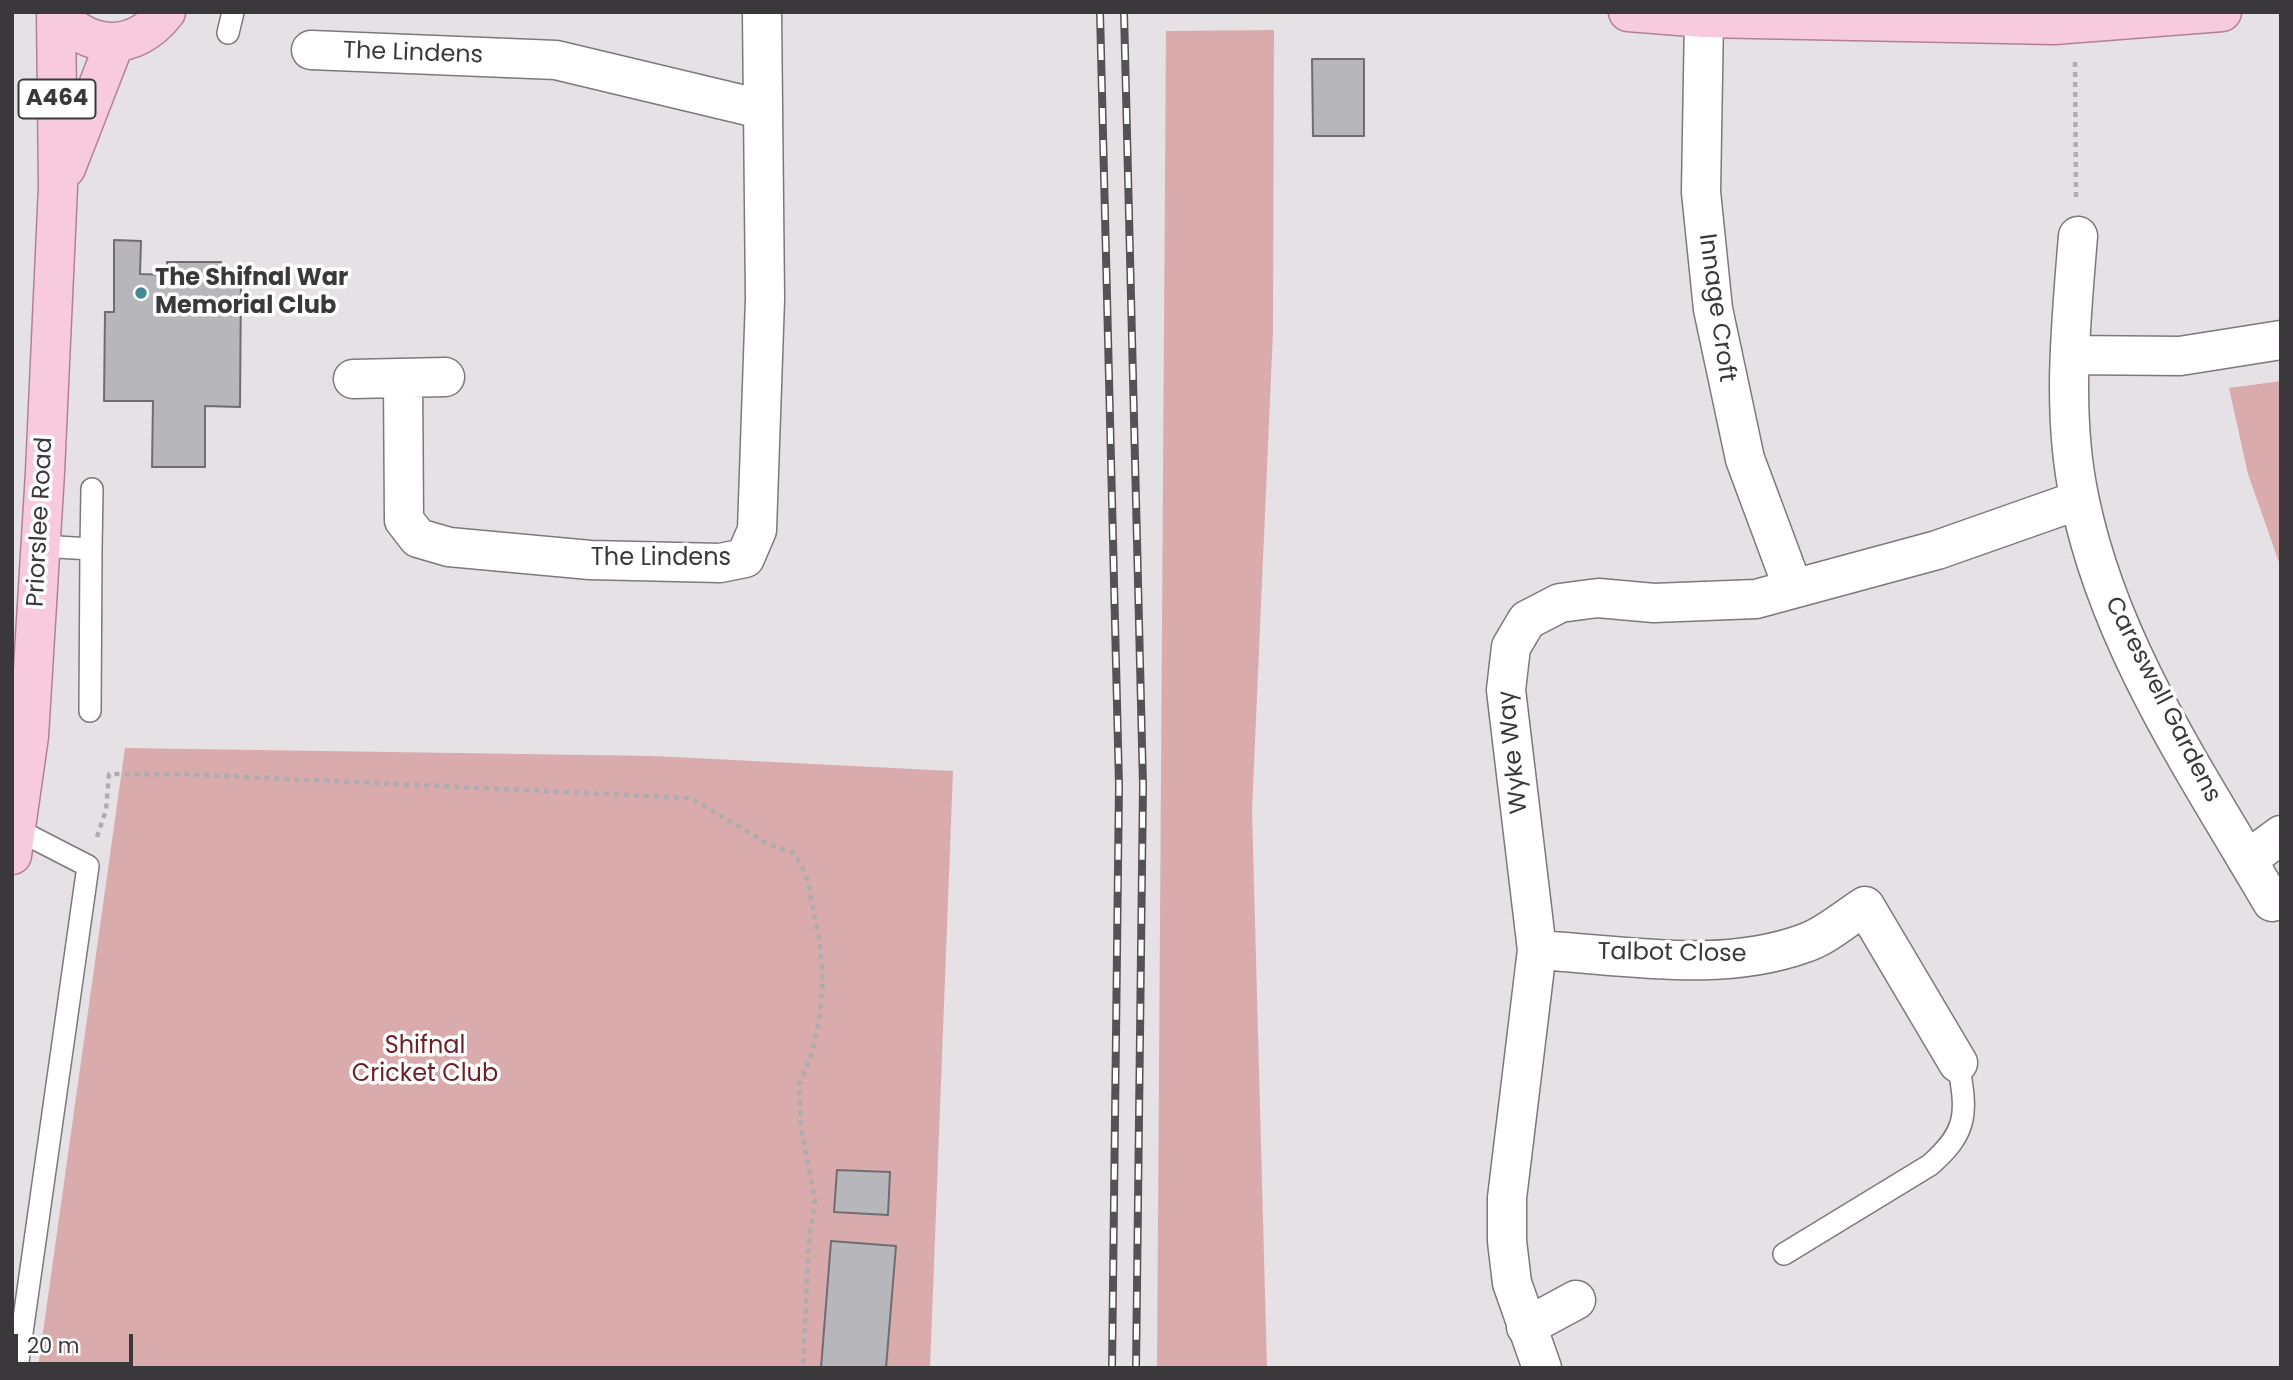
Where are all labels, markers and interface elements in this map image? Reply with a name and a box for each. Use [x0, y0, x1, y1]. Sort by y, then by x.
street label: The Lindens [342, 37, 484, 71]
road number: A464 [18, 80, 96, 118]
street label: Innage Croft [1691, 232, 1741, 384]
place label: The Shifnal War Memorial Club [155, 265, 348, 321]
marker: The Shifnal War Memorial Club [133, 285, 149, 301]
street label: Priorslee Road [22, 436, 60, 608]
street label: The Lindens [591, 545, 731, 573]
street label: Careswell Gardens [2098, 592, 2226, 808]
street label: Wyke Way [1493, 689, 1535, 815]
street label: Talbot Close [1597, 938, 1747, 970]
park label: Shifnal Cricket Club [352, 1033, 498, 1089]
scale bar [18, 1320, 136, 1364]
text: 20 m [27, 1331, 80, 1360]

